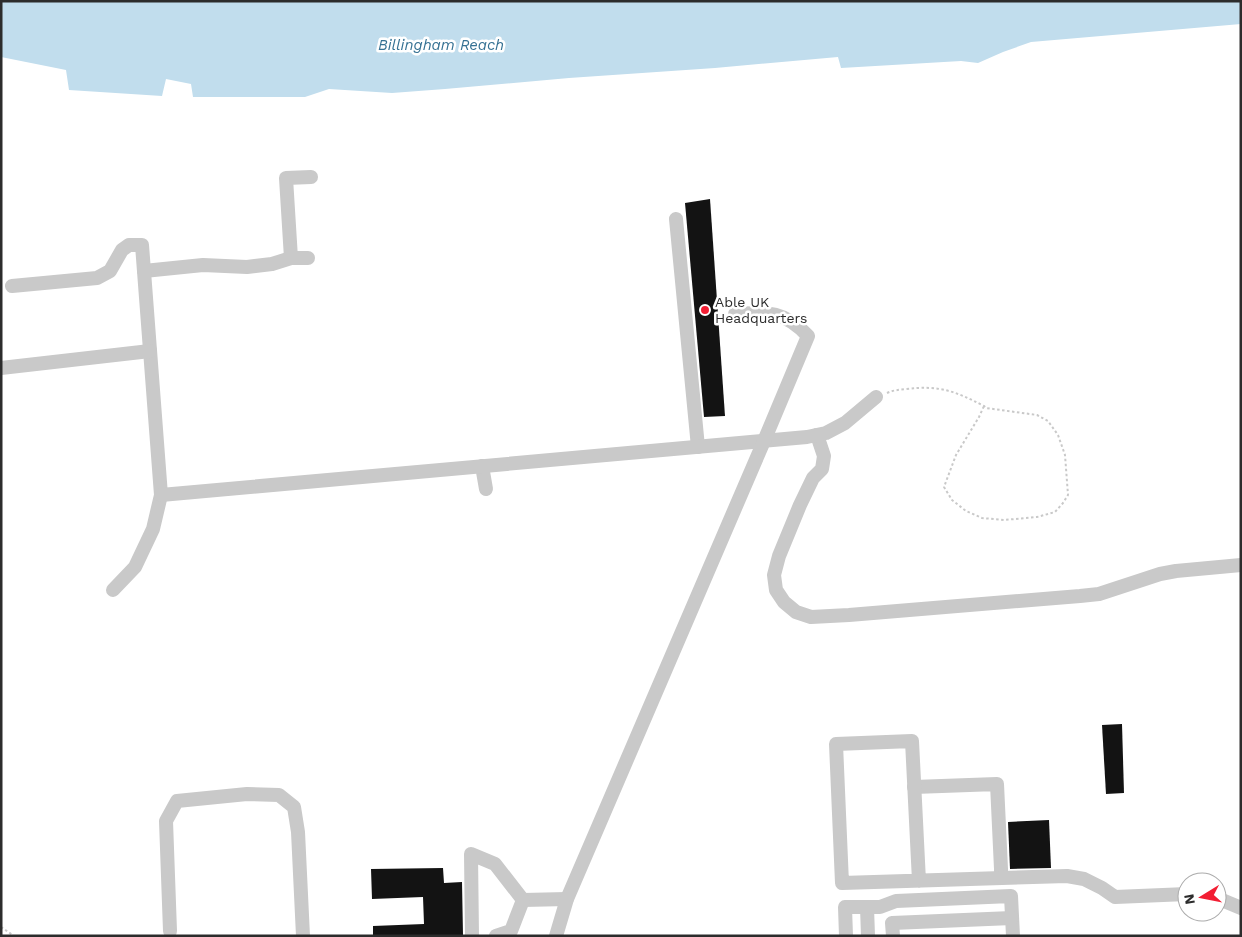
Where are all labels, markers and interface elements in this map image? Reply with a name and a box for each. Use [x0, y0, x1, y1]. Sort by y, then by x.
water label: Billingham Reach [378, 36, 504, 54]
place label: Able UK Headquarters [715, 294, 807, 326]
marker: Able UK Headquarters [699, 304, 711, 316]
north arrow [1177, 872, 1227, 922]
text: N [1180, 893, 1198, 906]

